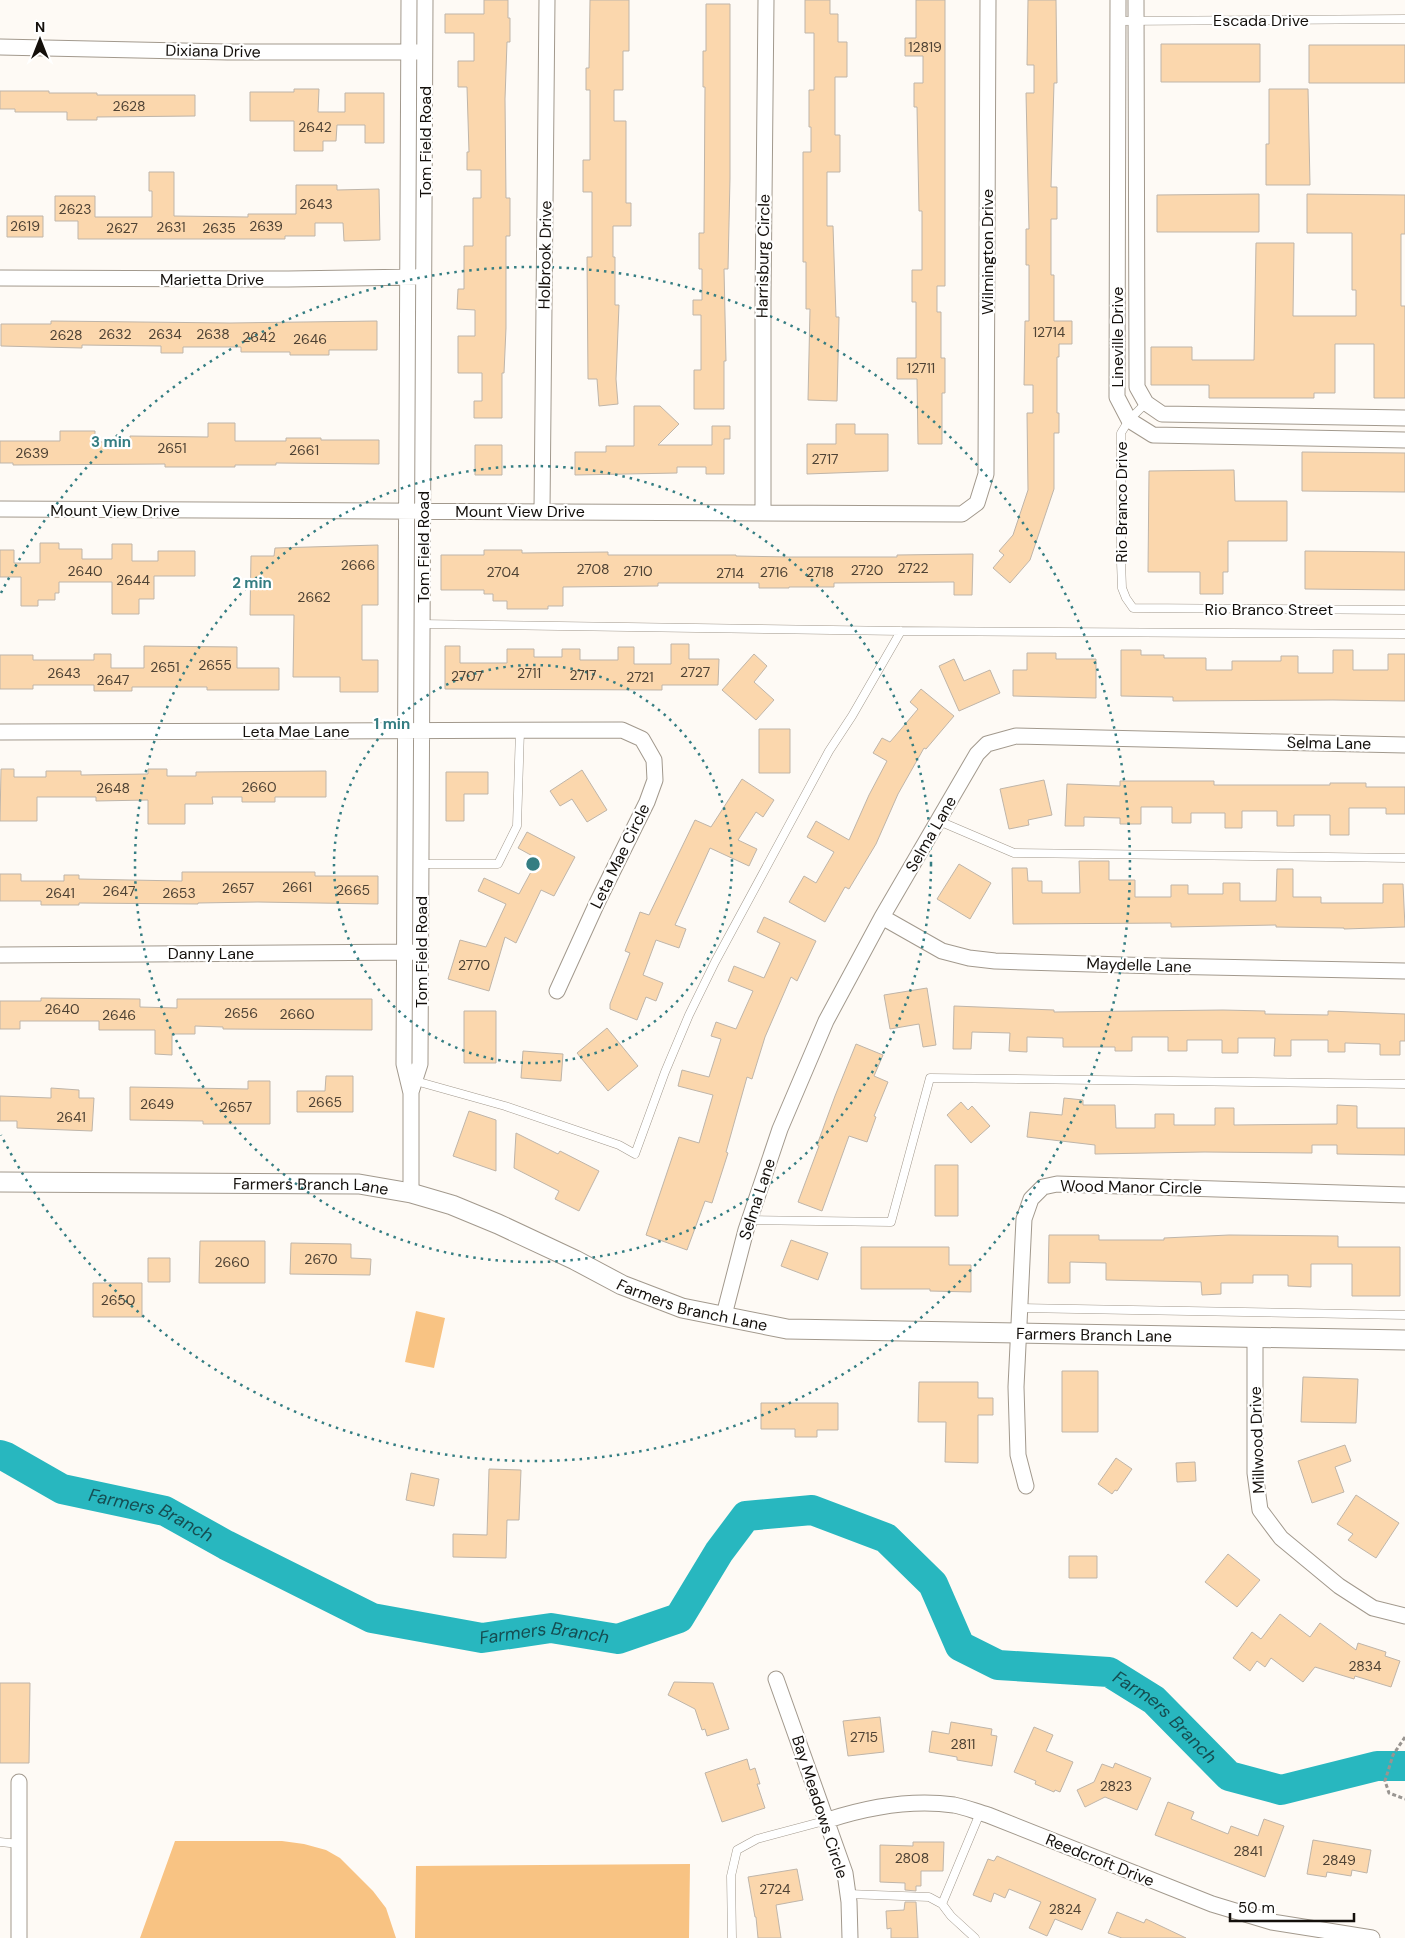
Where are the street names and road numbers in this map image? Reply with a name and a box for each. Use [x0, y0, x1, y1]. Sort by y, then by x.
street label: Escada Drive [1213, 10, 1309, 31]
street label: Dixiana Drive [165, 40, 261, 62]
street label: Tom Field Road [415, 86, 436, 198]
street label: Wilmington Drive [977, 189, 998, 315]
street label: Harrisburg Circle [751, 194, 775, 318]
street label: Holbrook Drive [534, 200, 556, 310]
street label: Marietta Drive [160, 269, 264, 290]
street label: Lineville Drive [1107, 287, 1128, 387]
street label: Rio Branco Drive [1111, 441, 1132, 563]
street label: Tom Field Road [413, 491, 434, 603]
street label: Mount View Drive [50, 500, 180, 521]
street label: Mount View Drive [455, 501, 585, 522]
street label: Rio Branco Street [1205, 599, 1333, 620]
street label: Leta Mae Lane [242, 721, 350, 742]
street label: Selma Lane [1287, 732, 1371, 754]
street label: Selma Lane [901, 792, 961, 876]
street label: Leta Mae Circle [585, 800, 655, 912]
street label: Tom Field Road [411, 896, 432, 1008]
street label: Danny Lane [168, 943, 254, 964]
street label: Maydelle Lane [1086, 953, 1192, 977]
street label: Selma Lane [734, 1156, 780, 1242]
street label: Farmers Branch Lane [233, 1173, 390, 1199]
street label: Wood Manor Circle [1060, 1175, 1202, 1199]
street label: Farmers Branch Lane [613, 1274, 770, 1335]
street label: Farmers Branch Lane [1016, 1323, 1172, 1346]
street label: Millwood Drive [1245, 1386, 1269, 1494]
street label: Bay Meadows Circle [787, 1733, 853, 1881]
street label: Reedcroft Drive [1043, 1829, 1157, 1891]

